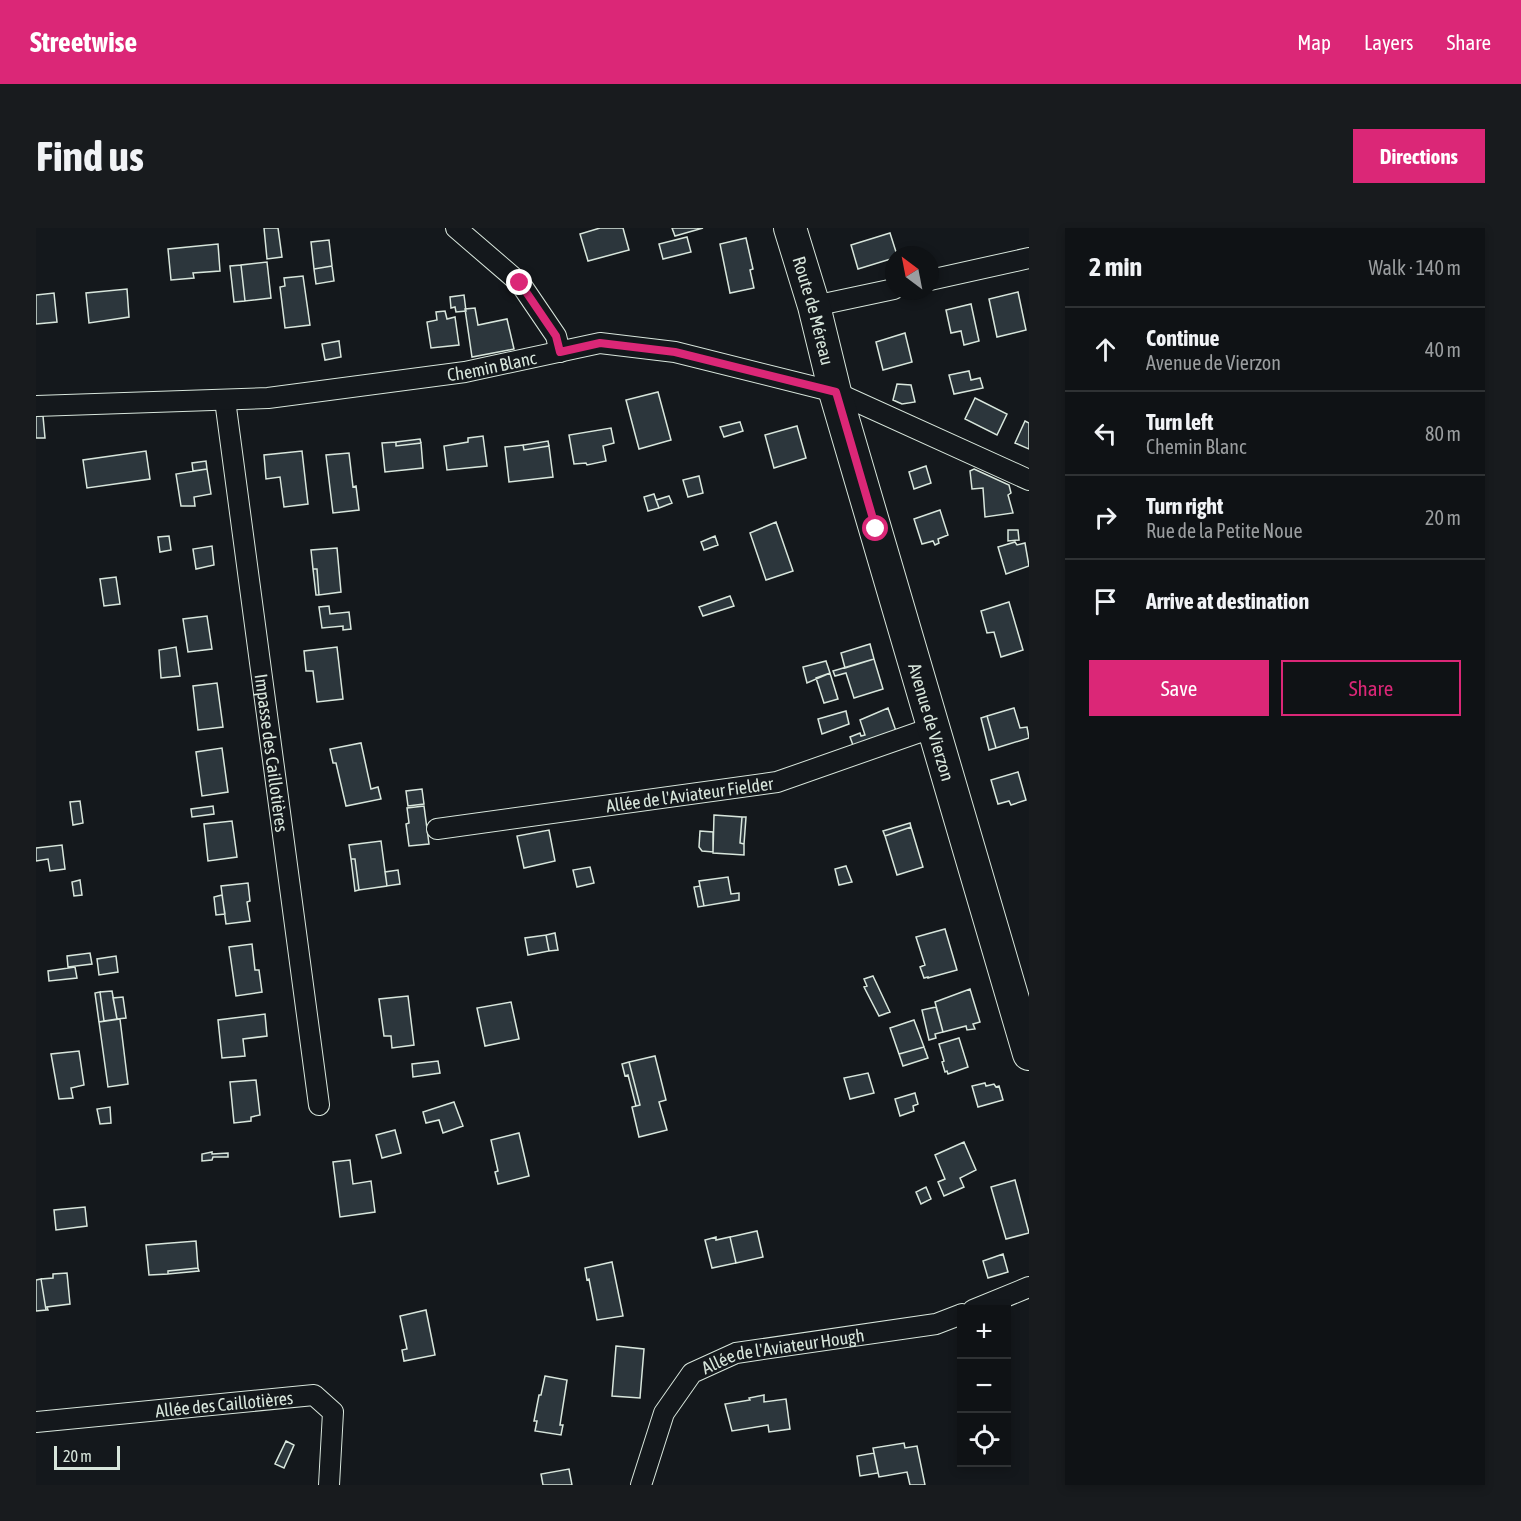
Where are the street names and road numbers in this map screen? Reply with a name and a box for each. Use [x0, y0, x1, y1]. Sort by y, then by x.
street label: Route de Méreau [789, 254, 839, 367]
street label: Chemin Blanc [446, 346, 538, 385]
street label: Avenue de Vierzon [905, 661, 959, 783]
street label: Impasse des Caillotières [251, 673, 293, 833]
street label: Allée de l'Aviateur Fielder [605, 772, 775, 816]
street label: Allée de l'Aviateur Hough [698, 1324, 866, 1378]
street label: Allée des Caillotières [154, 1387, 294, 1421]

